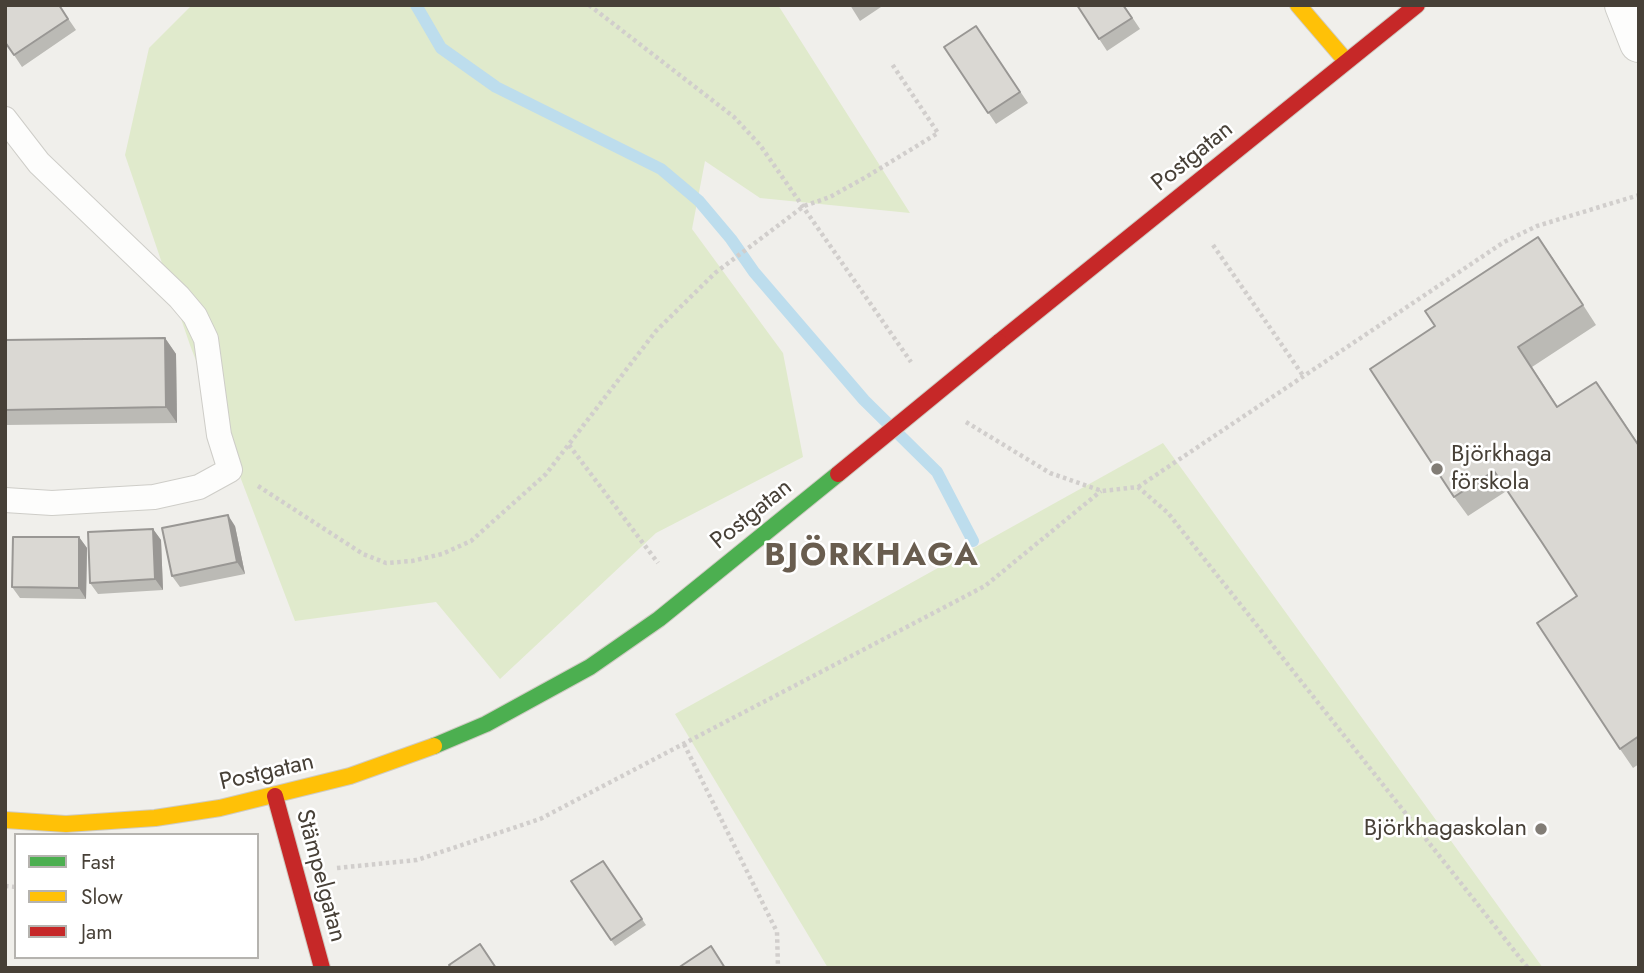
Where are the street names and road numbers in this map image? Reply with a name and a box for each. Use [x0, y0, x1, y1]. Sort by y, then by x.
street label: Postgatan [1147, 116, 1239, 198]
street label: Postgatan [706, 474, 798, 556]
street label: Postgatan [217, 748, 317, 798]
street label: Stämpelgatan [288, 807, 352, 945]

